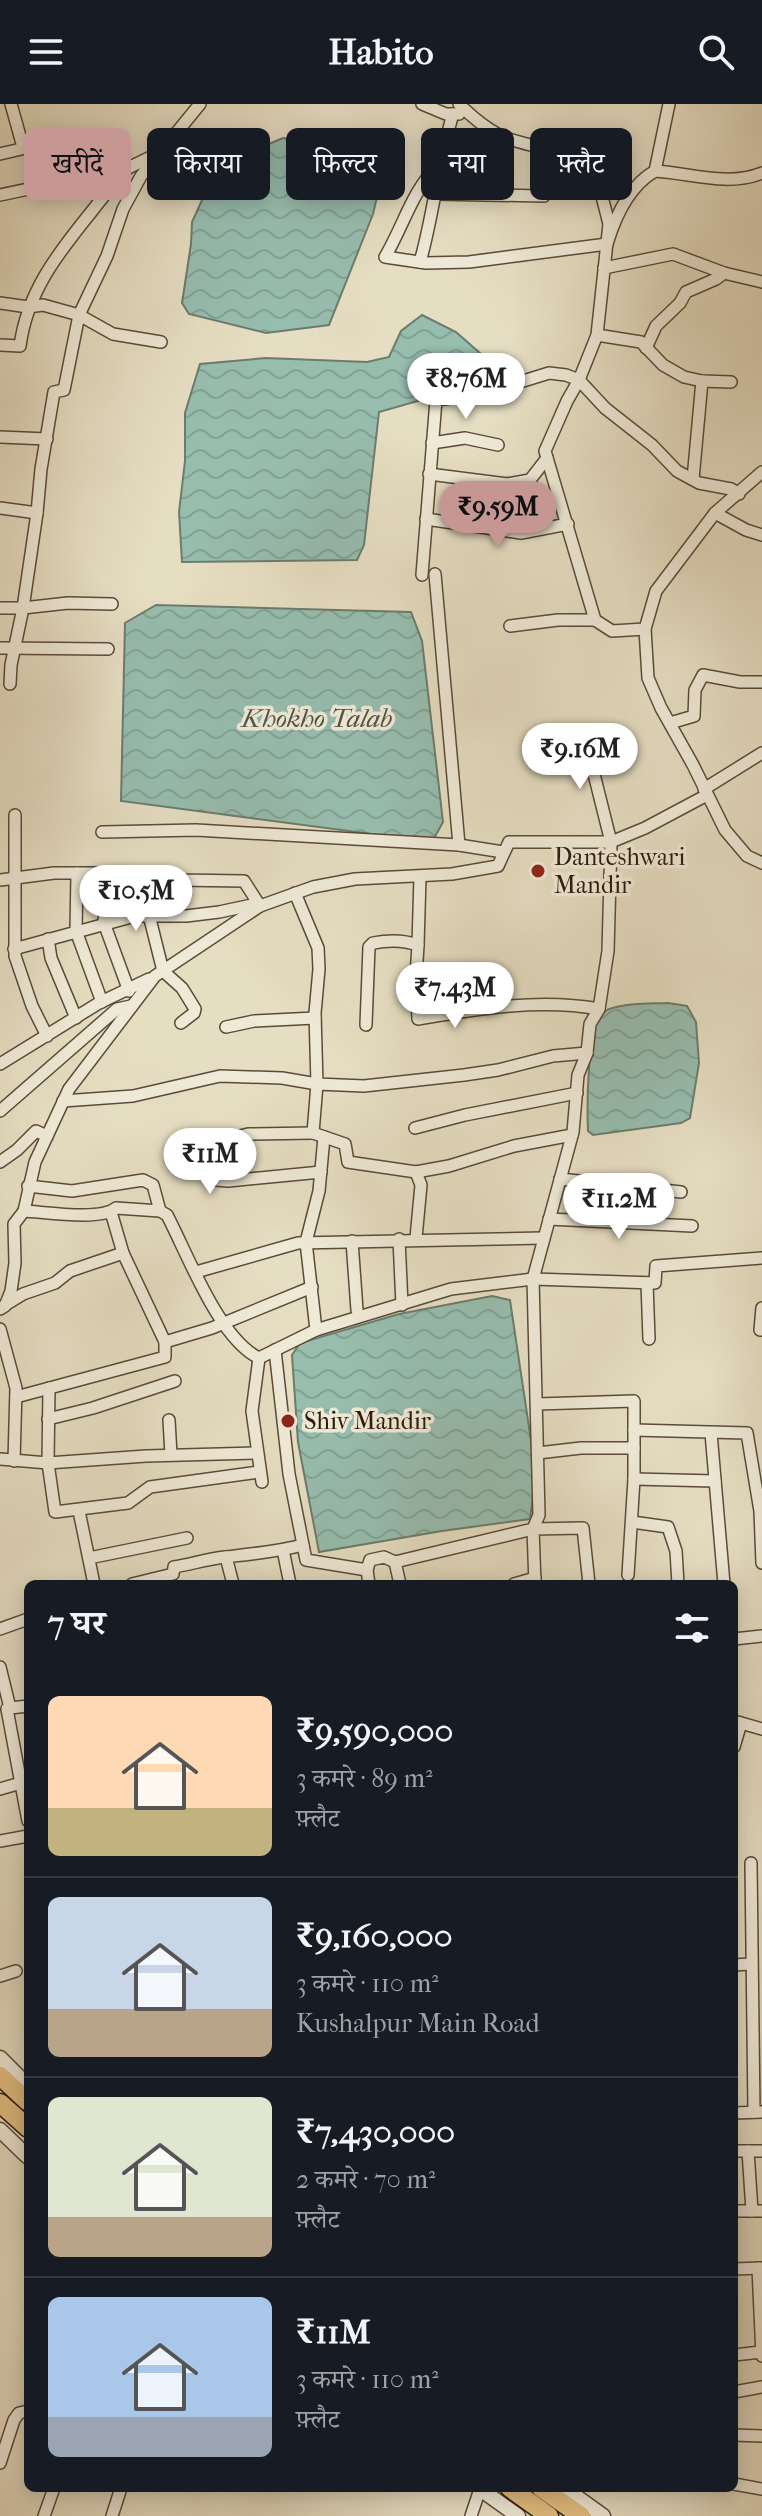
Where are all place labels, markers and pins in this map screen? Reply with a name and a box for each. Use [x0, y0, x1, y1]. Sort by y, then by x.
pin: ₹8.76M [401, 353, 531, 421]
pin: ₹9.59M [433, 481, 563, 549]
pin: ₹9.16M [515, 723, 645, 791]
place label: Danteshwari Mandir [554, 843, 685, 899]
marker: Danteshwari Mandir [529, 862, 547, 880]
pin: ₹10.5M [71, 865, 201, 933]
pin: ₹7.43M [390, 962, 520, 1030]
pin: ₹11M [163, 1128, 257, 1196]
pin: ₹11.2M [554, 1173, 684, 1241]
place label: Shiv Mandir [304, 1407, 432, 1435]
marker: Shiv Mandir [279, 1412, 297, 1430]

